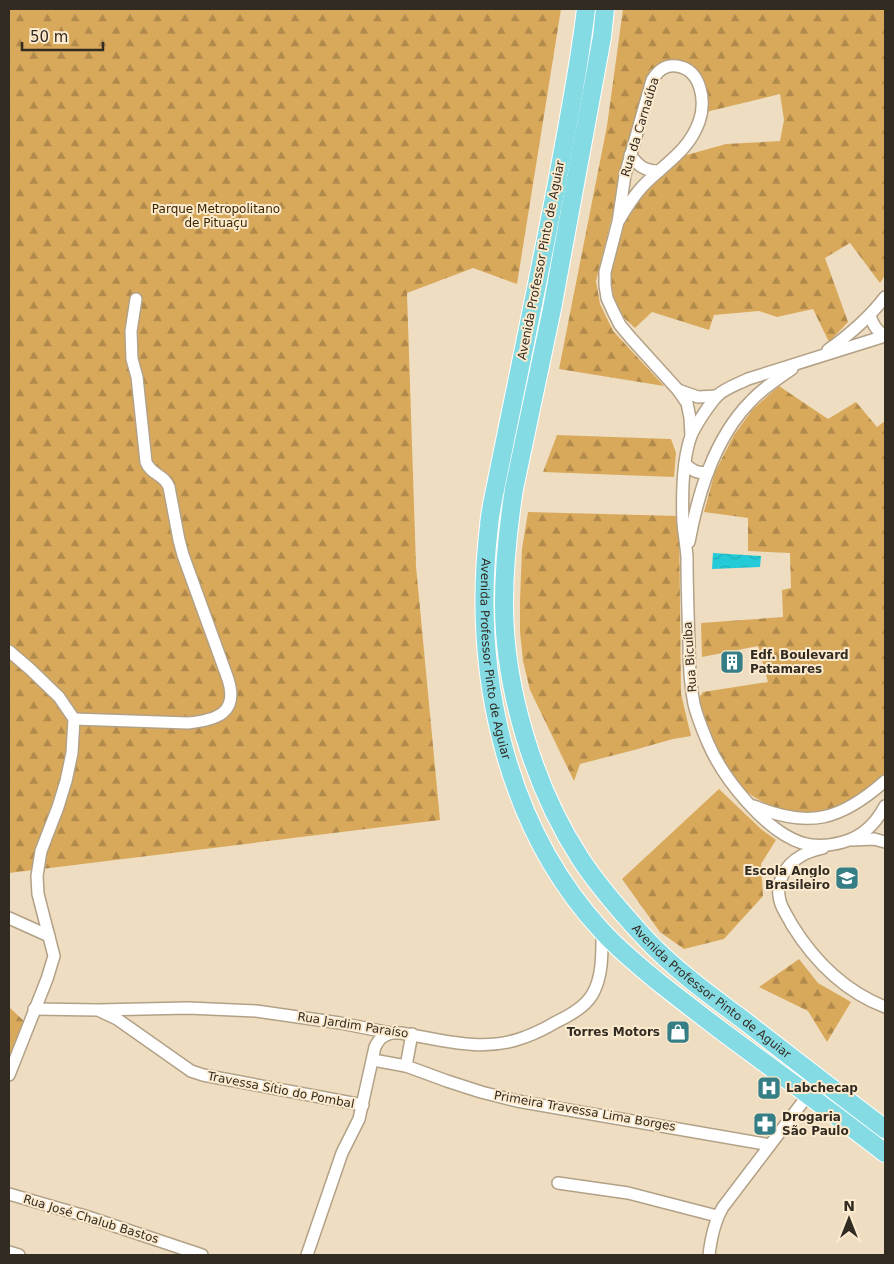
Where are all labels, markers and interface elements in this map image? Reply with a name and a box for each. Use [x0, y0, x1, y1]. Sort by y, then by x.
scale bar [22, 20, 104, 52]
text: 50 m [30, 28, 68, 46]
street label: Rua da Carnaúba [618, 76, 662, 178]
street label: Avenida Professor Pinto de Aguiar [515, 159, 567, 361]
park label: Parque Metropolitano de Pituaçu [152, 202, 280, 230]
street label: Avenida Professor Pinto de Aguiar [478, 558, 514, 761]
street label: Rua Bicuíba [681, 621, 699, 693]
place label: Edf. Boulevard Patamares [750, 648, 849, 676]
building icon: Edf. Boulevard Patamares [719, 649, 745, 675]
place label: Escola Anglo Brasileiro [744, 864, 830, 892]
school or university icon: Escola Anglo Brasileiro [834, 865, 860, 891]
street label: Avenida Professor Pinto de Aguiar [629, 921, 794, 1061]
street label: Rua Jardim Paraíso [297, 1009, 409, 1041]
shop icon: Torres Motors [665, 1019, 691, 1045]
place label: Torres Motors [567, 1025, 660, 1039]
street label: Travessa Sítio do Pombal [206, 1069, 356, 1111]
hospital icon: Labchecap [756, 1075, 782, 1101]
place label: Labchecap [786, 1081, 858, 1095]
street label: Primeira Travessa Lima Borges [493, 1088, 677, 1134]
place label: Drogaria São Paulo [782, 1110, 849, 1138]
pharmacy icon: Drogaria São Paulo [752, 1111, 778, 1137]
street label: Rua José Chalub Bastos [22, 1192, 160, 1246]
north arrow [824, 1194, 874, 1244]
text: N [843, 1198, 855, 1214]

